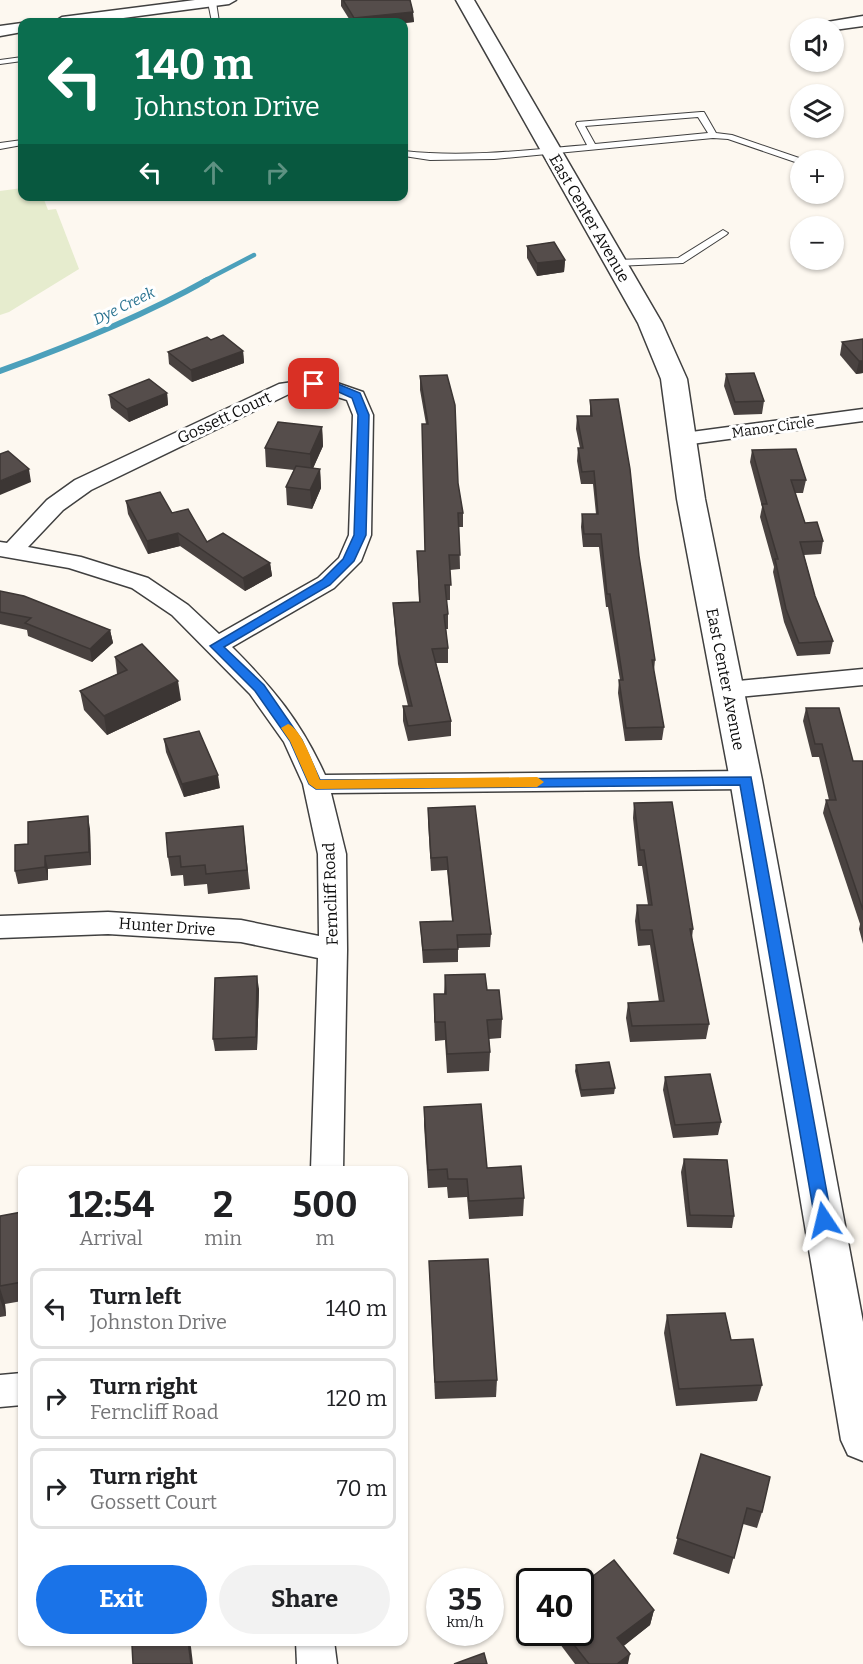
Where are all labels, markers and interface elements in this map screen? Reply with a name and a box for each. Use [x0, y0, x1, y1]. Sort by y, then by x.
map controls [790, 18, 844, 270]
button: sound [790, 18, 844, 72]
text: 140 m [135, 40, 253, 90]
icon: left [36, 42, 114, 120]
button: layers [790, 84, 844, 138]
text: Johnston Drive [135, 91, 320, 123]
button: + [790, 150, 844, 204]
street label: East Center Avenue [545, 151, 634, 286]
icon: left [134, 156, 167, 189]
icon: ahead [197, 156, 230, 189]
icon: right [260, 156, 293, 189]
button: − [790, 216, 844, 270]
water label: Dye Creek [90, 283, 158, 329]
pin [288, 358, 339, 409]
icon: arrive [297, 367, 330, 400]
street label: Gossett Court [174, 387, 274, 448]
street label: Manor Circle [731, 413, 815, 442]
street label: East Center Avenue [702, 606, 749, 752]
street label: Ferncliff Road [319, 842, 342, 946]
street label: Hunter Drive [118, 914, 216, 939]
text: 12:54 [68, 1183, 154, 1227]
text: 2 [213, 1183, 233, 1227]
text: 500 [292, 1183, 358, 1227]
position arrow [792, 1188, 856, 1252]
text: Arrival [79, 1226, 143, 1250]
text: min [204, 1226, 242, 1250]
text: m [315, 1226, 335, 1250]
text: Turn left [90, 1283, 182, 1310]
icon: left [39, 1292, 72, 1325]
text: 140 m [326, 1295, 387, 1322]
text: Johnston Drive [90, 1310, 227, 1334]
text: Turn right [90, 1373, 198, 1400]
icon: right [39, 1382, 72, 1415]
text: 120 m [327, 1385, 387, 1412]
text: Ferncliff Road [90, 1400, 219, 1424]
text: Turn right [90, 1463, 198, 1490]
icon: right [39, 1472, 72, 1505]
text: 70 m [337, 1475, 387, 1502]
text: Gossett Court [90, 1490, 217, 1514]
button: Exit [36, 1565, 207, 1634]
button: Share [219, 1565, 390, 1634]
speed limit sign: 40 [516, 1568, 594, 1646]
text: 35 [448, 1582, 482, 1618]
text: km/h [446, 1613, 484, 1631]

